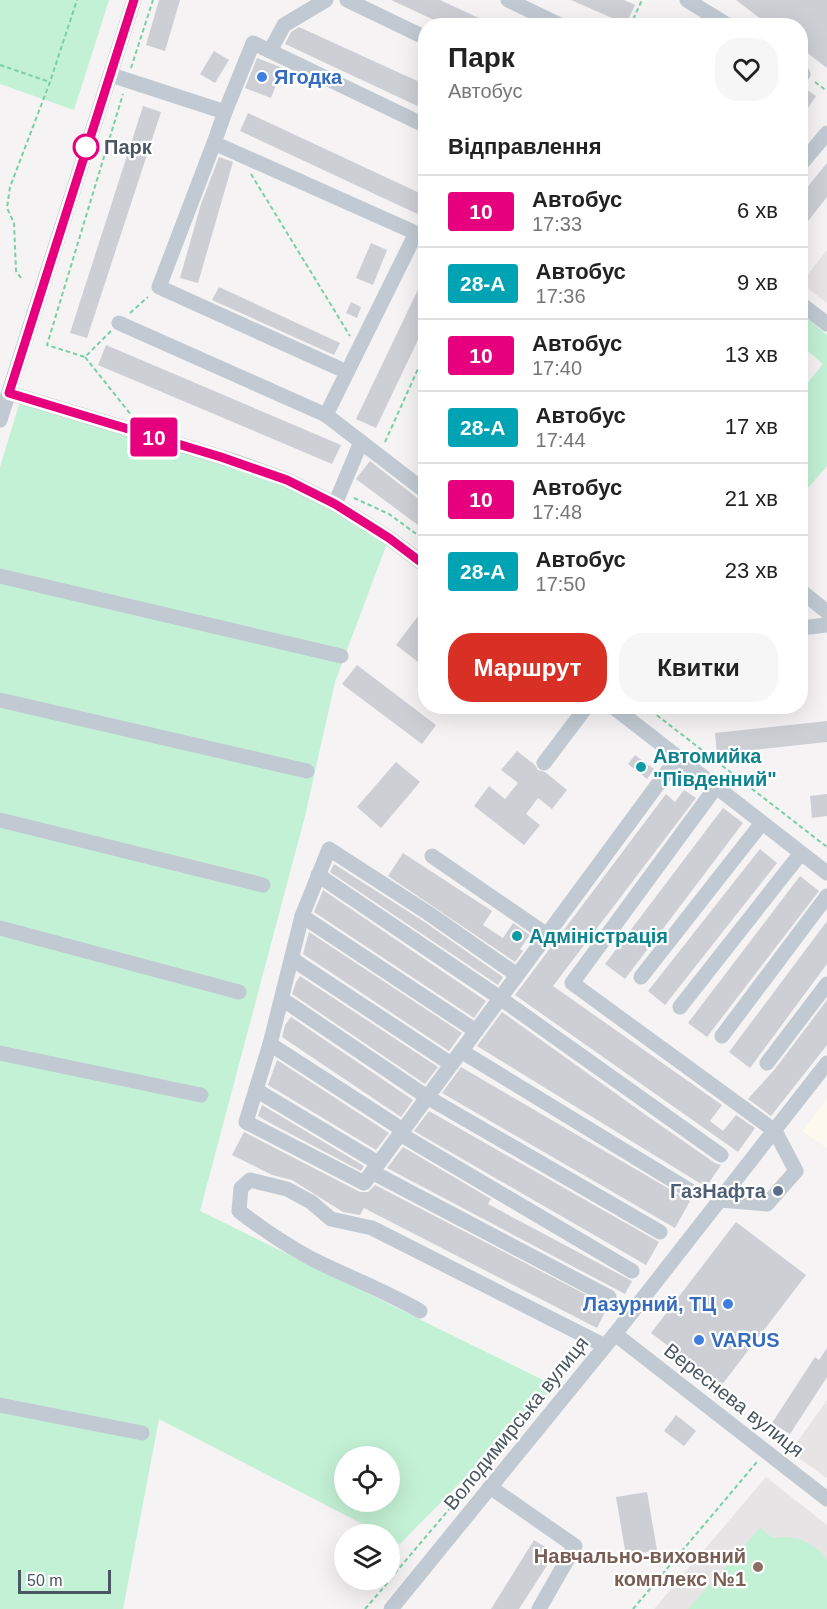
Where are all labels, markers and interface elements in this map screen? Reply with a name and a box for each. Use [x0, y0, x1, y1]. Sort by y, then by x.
button: heart [715, 38, 778, 101]
text: Парк [448, 42, 515, 73]
place label: Ягодка [274, 66, 343, 88]
marker: Ягодка [255, 70, 269, 84]
text: Автобус [448, 80, 522, 102]
marker: Парк [73, 134, 99, 160]
text: Відправлення [448, 134, 602, 159]
place label: Парк [104, 136, 153, 158]
text: Автобус [532, 187, 622, 212]
text: 6 хв [737, 198, 778, 223]
text: 10 [469, 200, 493, 223]
text: 17:33 [532, 213, 582, 235]
text: Автобус [536, 259, 626, 284]
text: 9 хв [737, 270, 778, 295]
text: 28-А [460, 272, 506, 295]
text: 17:36 [536, 285, 586, 307]
text: Автобус [532, 331, 622, 356]
text: 13 хв [725, 342, 778, 367]
text: 10 [469, 344, 493, 367]
text: 17:40 [532, 357, 582, 379]
text: Автобус [536, 403, 626, 428]
text: 17 хв [725, 414, 778, 439]
text: 28-А [460, 416, 506, 439]
line badge: 10 [127, 418, 181, 456]
text: 10 [142, 426, 166, 449]
text: 17:44 [536, 429, 586, 451]
text: Автобус [532, 475, 622, 500]
text: 21 хв [725, 486, 778, 511]
text: 10 [469, 488, 493, 511]
text: 17:48 [532, 501, 582, 523]
text: Автобус [536, 547, 626, 572]
text: 23 хв [725, 558, 778, 583]
text: 28-А [460, 560, 506, 583]
text: 17:50 [536, 573, 586, 595]
button: Маршрут [448, 633, 607, 702]
button: Квитки [619, 633, 778, 702]
place label: Автомийка "Південний" [653, 745, 777, 790]
marker: Автомийка "Південний" [634, 760, 648, 774]
place label: Адміністрація [529, 925, 668, 947]
marker: Адміністрація [510, 929, 524, 943]
place label: ГазНафта [670, 1180, 767, 1202]
marker: ГазНафта [771, 1184, 785, 1198]
place label: Лазурний, ТЦ [583, 1293, 716, 1315]
marker: Лазурний, ТЦ [721, 1297, 735, 1311]
place label: VARUS [711, 1329, 780, 1351]
street label: Володимирська вулиця [439, 1332, 593, 1514]
marker: VARUS [692, 1333, 706, 1347]
street label: Вереснева вулиця [660, 1339, 808, 1461]
map controls [334, 1446, 400, 1590]
button: locate [334, 1446, 400, 1512]
button: layers [334, 1524, 400, 1590]
place label: Навчально-виховний комплекс №1 [534, 1545, 746, 1590]
marker: Навчально-виховний комплекс №1 [751, 1560, 765, 1574]
scale bar [18, 1567, 111, 1594]
text: 50 m [27, 1572, 63, 1589]

